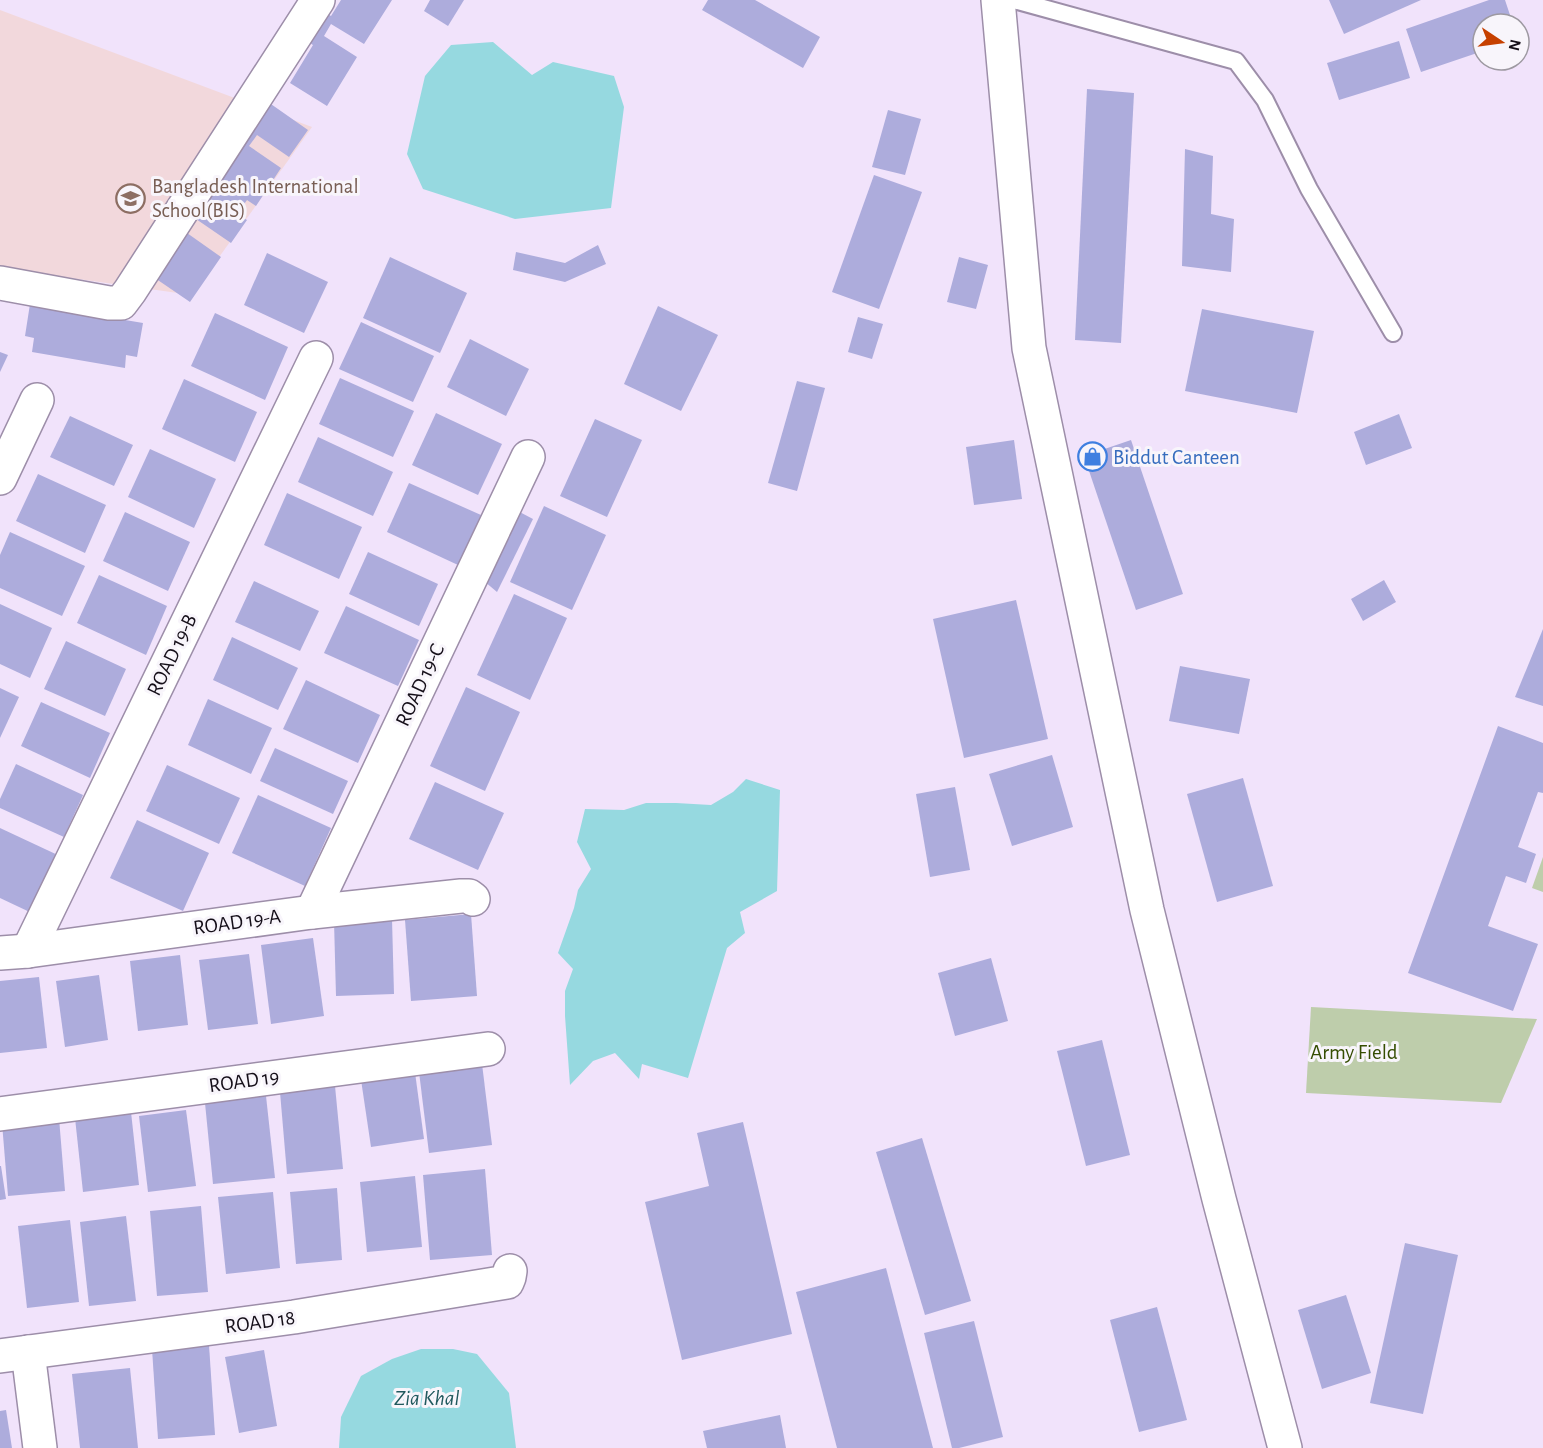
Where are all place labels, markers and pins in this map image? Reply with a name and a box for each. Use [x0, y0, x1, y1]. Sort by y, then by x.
place label: Bangladesh International School(BIS) [152, 176, 359, 221]
school or university icon: Bangladesh International School(BIS) [115, 182, 147, 214]
shop icon: Biddut Canteen [1076, 441, 1108, 473]
place label: Biddut Canteen [1113, 447, 1240, 468]

